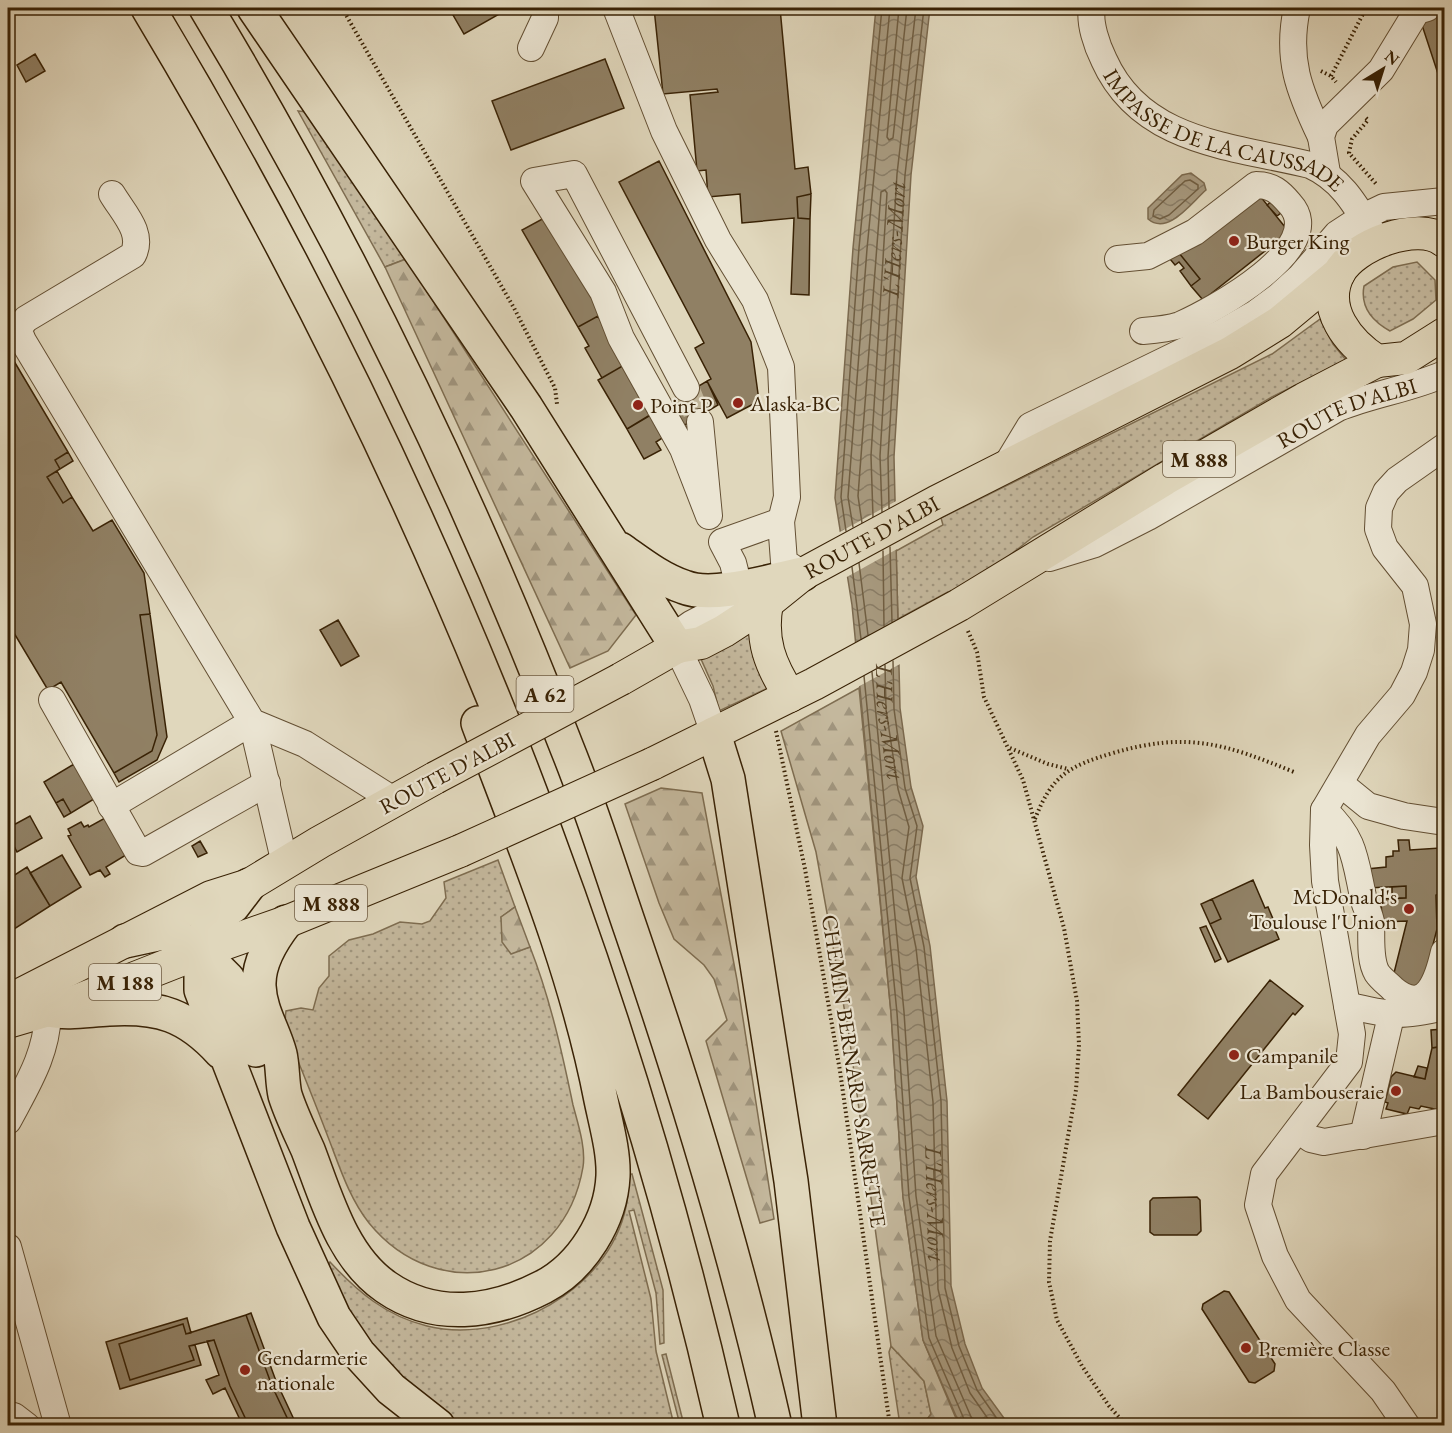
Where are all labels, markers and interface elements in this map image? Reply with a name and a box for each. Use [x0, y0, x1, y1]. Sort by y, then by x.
north arrow [1353, 39, 1413, 99]
text: N [1380, 45, 1404, 70]
street label: IMPASSE DE LA CAUSSADE [1097, 63, 1351, 198]
water label: L'Hers-Mort [874, 179, 912, 299]
place label: Burger King [1246, 227, 1350, 256]
marker: Burger King [1227, 234, 1241, 248]
street label: ROUTE D'ALBI [1271, 370, 1420, 455]
place label: Alaska-BC [749, 389, 840, 418]
place label: Point P [650, 391, 712, 420]
marker: Alaska-BC [731, 396, 745, 410]
marker: Point P [631, 398, 645, 412]
road number: M 888 [1163, 441, 1235, 477]
street label: ROUTE D'ALBI [799, 488, 945, 585]
water label: L'Hers-Mort [869, 663, 912, 783]
road number: A 62 [516, 676, 574, 712]
street label: ROUTE D'ALBI [374, 725, 520, 821]
place label: McDonald's Toulouse l'Union [1249, 882, 1397, 936]
road number: M 888 [295, 885, 367, 921]
marker: McDonald's Toulouse l'Union [1402, 902, 1416, 916]
street label: CHEMIN BERNARD SARRETTE [815, 912, 893, 1230]
road number: M 188 [89, 964, 161, 1000]
place label: Campanile [1246, 1041, 1339, 1070]
marker: Campanile [1227, 1048, 1241, 1062]
place label: La Bambouseraie [1240, 1077, 1384, 1106]
marker: La Bambouseraie [1389, 1084, 1403, 1098]
water label: L'Hers-Mort [919, 1144, 953, 1263]
place label: Première Classe [1258, 1334, 1390, 1363]
marker: Première Classe [1239, 1341, 1253, 1355]
place label: Gendarmerie nationale [257, 1343, 368, 1397]
marker: Gendarmerie nationale [238, 1363, 252, 1377]

